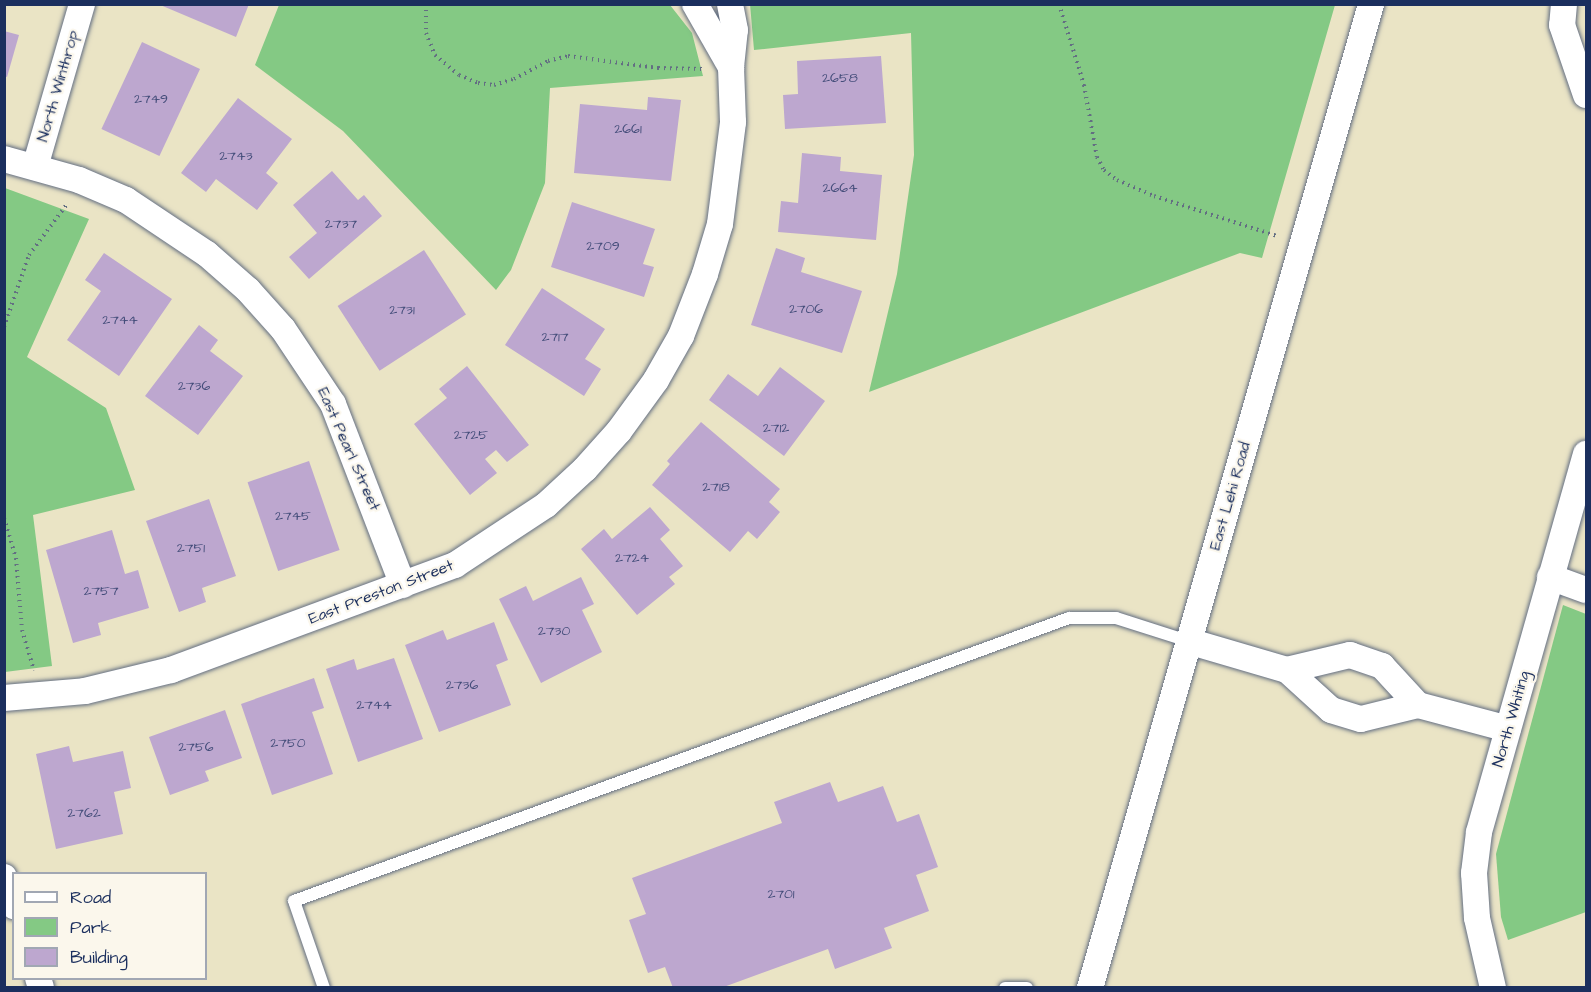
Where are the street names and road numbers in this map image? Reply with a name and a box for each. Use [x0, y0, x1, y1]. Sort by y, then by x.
street label: North Winthrop [33, 28, 83, 144]
street label: East Pearl Street [313, 385, 385, 513]
street label: East Lehi Road [1205, 440, 1255, 552]
street label: East Preston Street [306, 556, 456, 628]
street label: North Whiting [1488, 669, 1534, 769]

